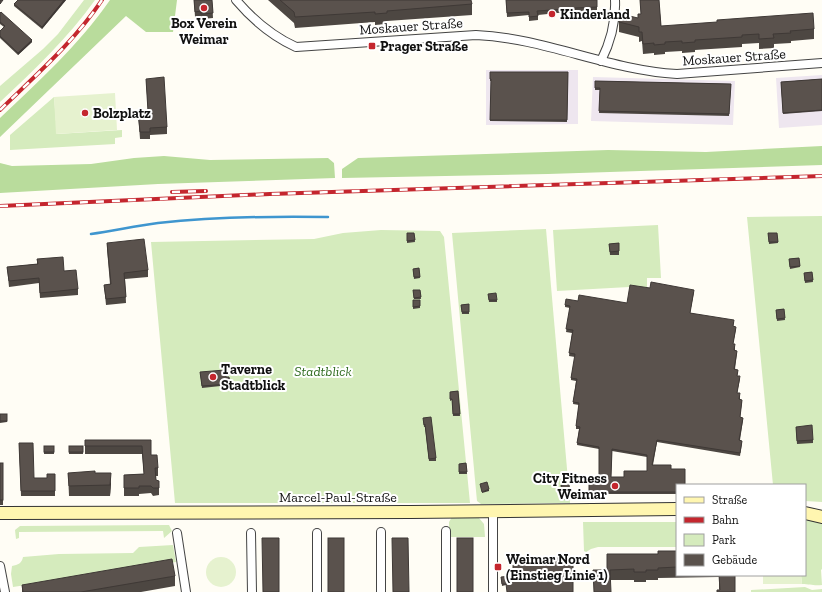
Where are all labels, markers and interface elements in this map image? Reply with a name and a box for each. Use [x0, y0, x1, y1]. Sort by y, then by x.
marker: Box Verein Weimar [199, 3, 209, 13]
place label: Kinderland [560, 6, 630, 23]
marker: Kinderland [547, 9, 557, 19]
street label: Moskauer Straße [359, 14, 464, 39]
place label: Box Verein Weimar [171, 15, 238, 48]
place label: Prager Straße [380, 38, 468, 55]
marker: Prager Straße [367, 41, 377, 51]
street label: Moskauer Straße [682, 45, 787, 70]
place label: Bolzplatz [93, 105, 151, 122]
marker: Bolzplatz [80, 108, 90, 118]
place label: Taverne Stadtblick [221, 361, 285, 394]
park label: Stadtblick [294, 363, 352, 380]
marker: Taverne Stadtblick [208, 372, 218, 382]
place label: City Fitness Weimar [533, 470, 608, 503]
marker: City Fitness Weimar [610, 481, 620, 491]
legend [676, 484, 806, 576]
street label: Marcel-Paul-Straße [279, 489, 397, 506]
text: Straße [712, 493, 748, 507]
text: Bahn [712, 513, 739, 527]
text: Park [712, 533, 737, 547]
place label: Weimar Nord (Einstieg Linie 1) [506, 551, 608, 584]
text: Gebäude [712, 553, 757, 567]
marker: Weimar Nord (Einstieg Linie 1) [493, 562, 503, 572]

